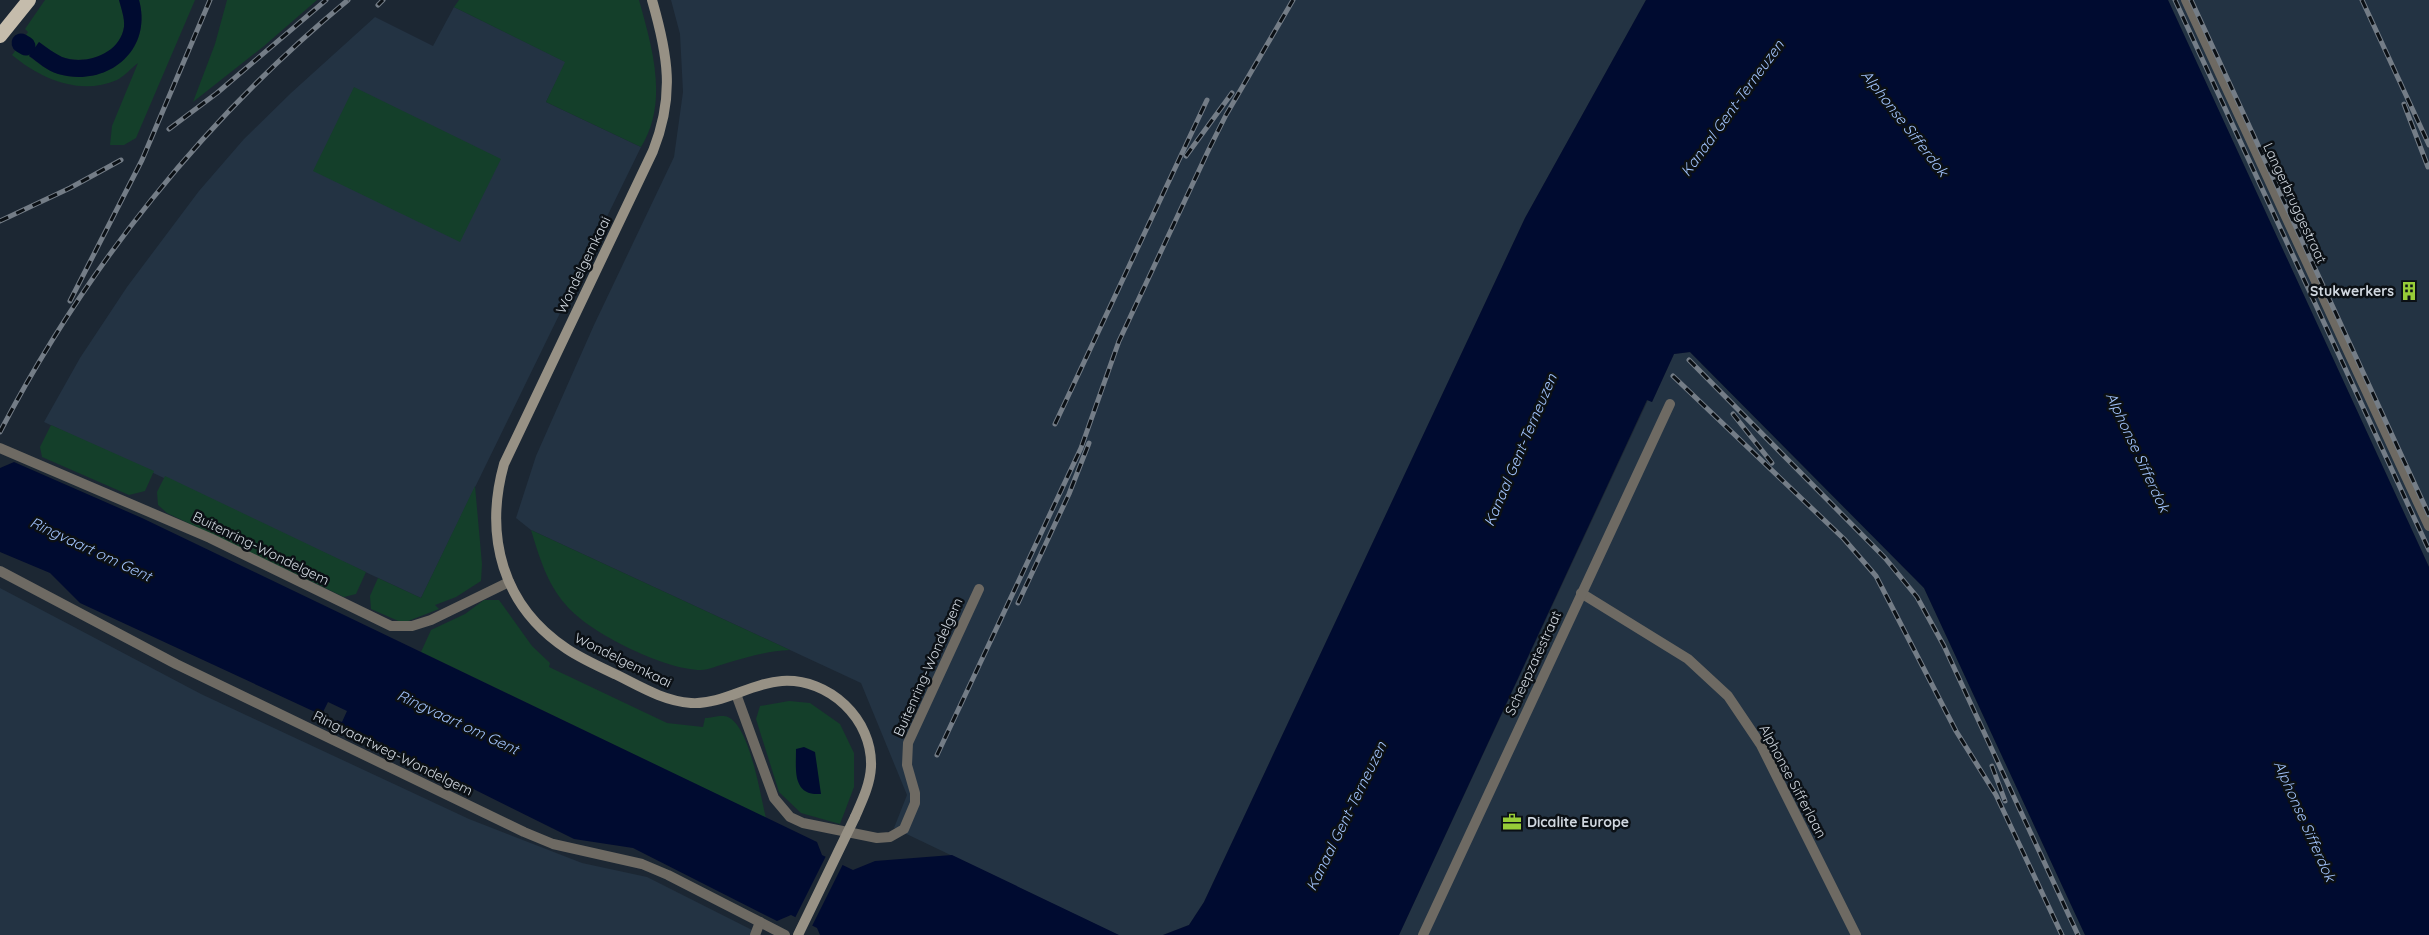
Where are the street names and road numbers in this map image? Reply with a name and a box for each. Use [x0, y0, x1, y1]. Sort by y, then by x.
street label: Langerbruggestraat [2259, 140, 2331, 266]
street label: Wondelgemkaai [552, 213, 614, 317]
street label: Buitenring-Wondelgem [190, 507, 332, 589]
street label: Buitenring-Wondelgem [889, 595, 967, 739]
street label: Scheepzatestraat [1501, 608, 1565, 718]
street label: Wondelgemkaai [571, 629, 675, 691]
street label: Ringvaartweg-Wondelgem [310, 706, 476, 800]
street label: Alphonse Sifferlaan [1755, 721, 1831, 841]

